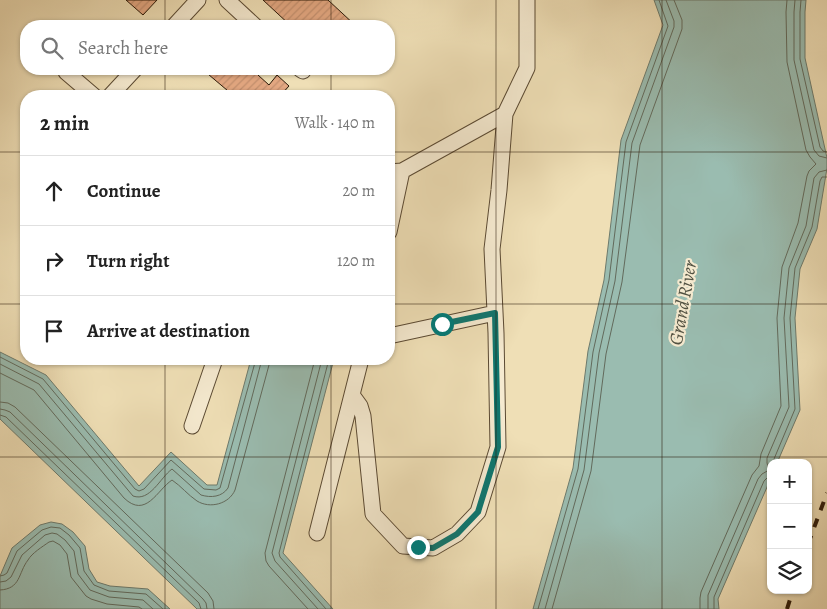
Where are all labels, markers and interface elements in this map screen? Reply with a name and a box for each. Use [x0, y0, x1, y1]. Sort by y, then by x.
search box [20, 20, 395, 75]
icon: search [38, 34, 66, 62]
text: Search here [78, 35, 168, 61]
text: 2 min [40, 109, 89, 137]
text: Walk · 140 m [295, 112, 375, 134]
icon: ahead [40, 177, 68, 205]
text: Continue [87, 178, 161, 204]
text: 20 m [342, 180, 375, 202]
icon: right [40, 247, 68, 275]
text: Turn right [87, 248, 169, 274]
text: 120 m [337, 250, 375, 272]
water label: Grand River [663, 257, 703, 347]
route start [431, 313, 454, 336]
icon: arrive [40, 317, 68, 345]
text: Arrive at destination [87, 318, 250, 344]
map controls [767, 459, 812, 594]
button: + [767, 459, 812, 504]
button: − [767, 504, 812, 549]
route end [407, 536, 430, 559]
button: layers [767, 549, 812, 594]

